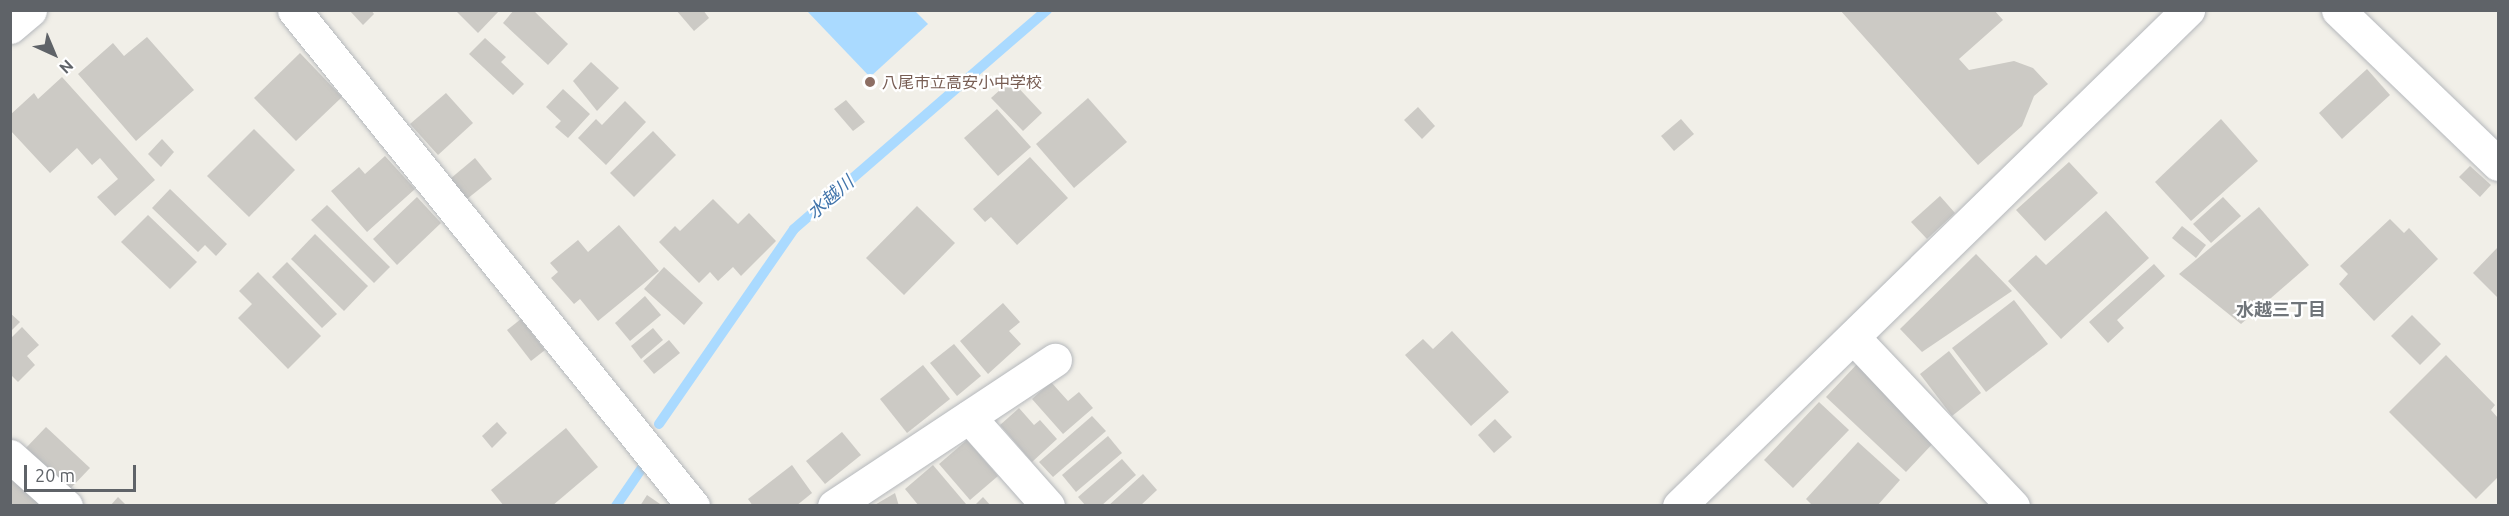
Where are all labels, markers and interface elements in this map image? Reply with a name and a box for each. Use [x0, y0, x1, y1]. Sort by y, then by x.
north arrow [24, 24, 84, 84]
text: N [56, 56, 77, 78]
place label: 八尾市立高安小中学校 [882, 72, 1042, 92]
marker: 八尾市立高安小中学校 [863, 75, 877, 89]
water label: 水越川 [803, 171, 857, 223]
district label: 水越三丁目 [2236, 298, 2326, 320]
scale bar [27, 453, 140, 491]
text: 20 m [35, 465, 75, 485]

